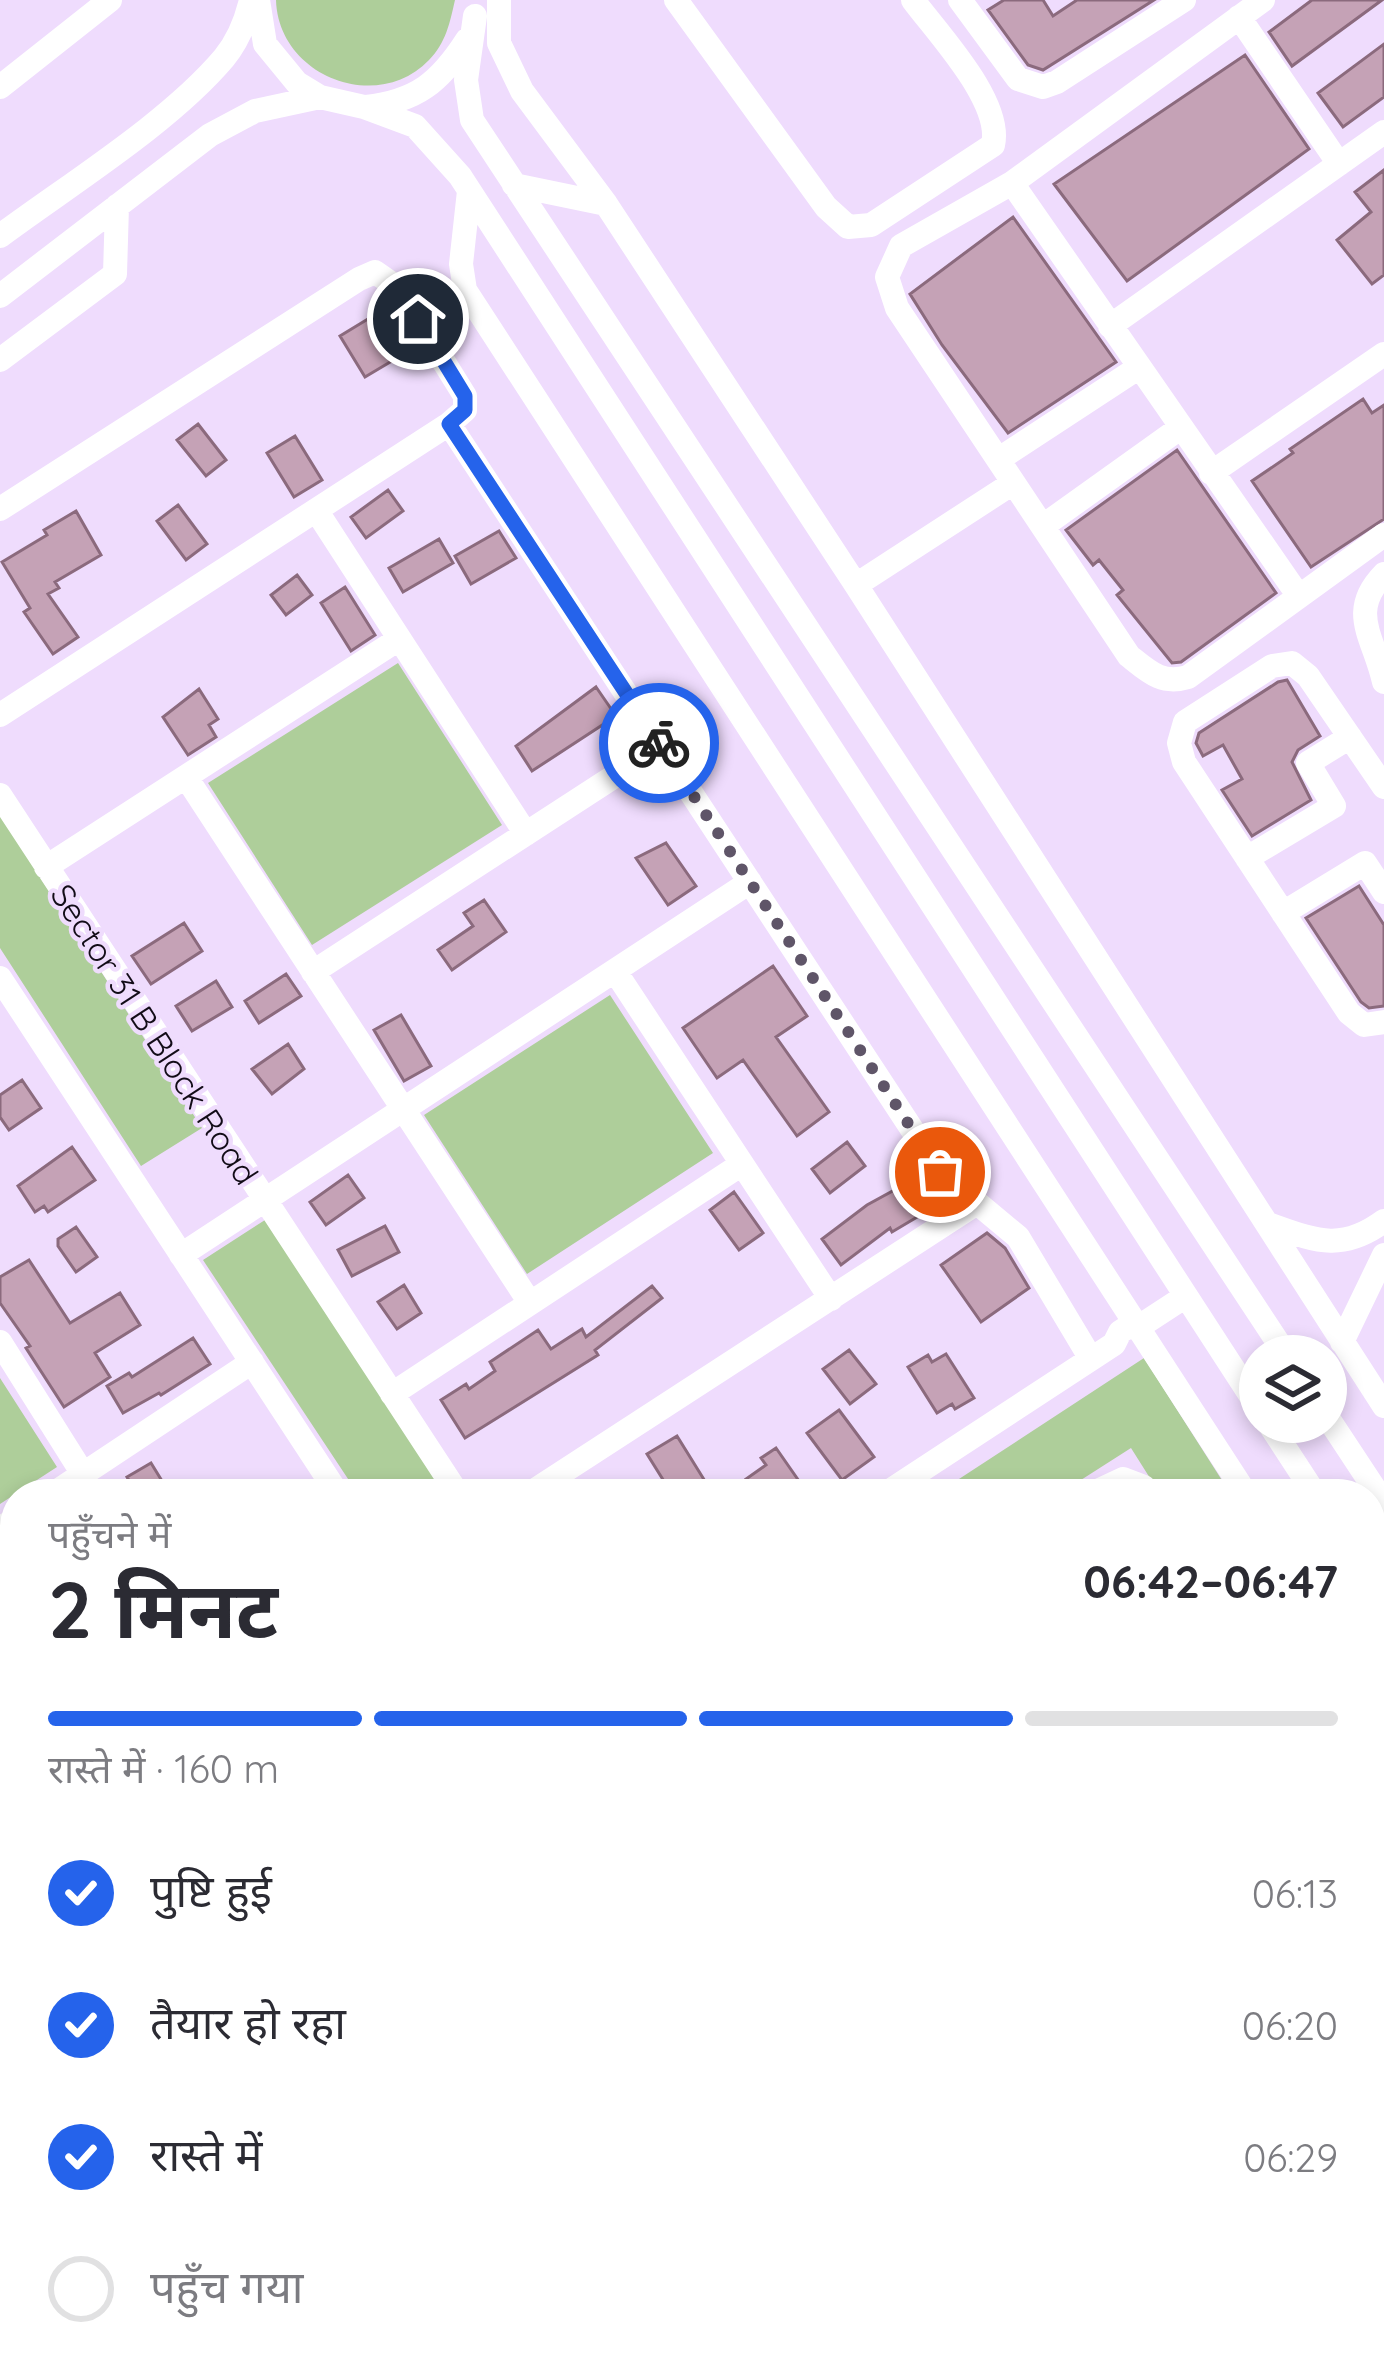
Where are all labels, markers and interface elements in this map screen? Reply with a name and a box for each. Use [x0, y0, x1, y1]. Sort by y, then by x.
pin [367, 268, 469, 370]
icon: home [385, 286, 451, 352]
courier [599, 683, 719, 803]
icon: bike [626, 710, 692, 776]
street label: Sector 31 B Block Road [42, 876, 268, 1192]
pin [889, 1121, 991, 1223]
icon: bag [907, 1139, 973, 1205]
map controls [1239, 1335, 1347, 1443]
button: layers [1239, 1335, 1347, 1443]
text: पहुँचने में [48, 1509, 171, 1558]
text: 06:42–06:47 [1083, 1553, 1338, 1609]
text: 2 मिनट [48, 1560, 278, 1658]
text: रास्ते में · 160 m [48, 1744, 279, 1793]
icon: check [48, 1860, 114, 1926]
text: पुष्टि हुई [150, 1862, 272, 1918]
text: 06:13 [1252, 1869, 1338, 1918]
icon: check [48, 1992, 114, 2058]
text: तैयार हो रहा [150, 1994, 346, 2050]
text: 06:20 [1242, 2001, 1338, 2050]
icon: check [48, 2124, 114, 2190]
text: रास्ते में [150, 2126, 262, 2182]
text: 06:29 [1243, 2133, 1338, 2182]
text: पहुँच गया [150, 2258, 303, 2314]

